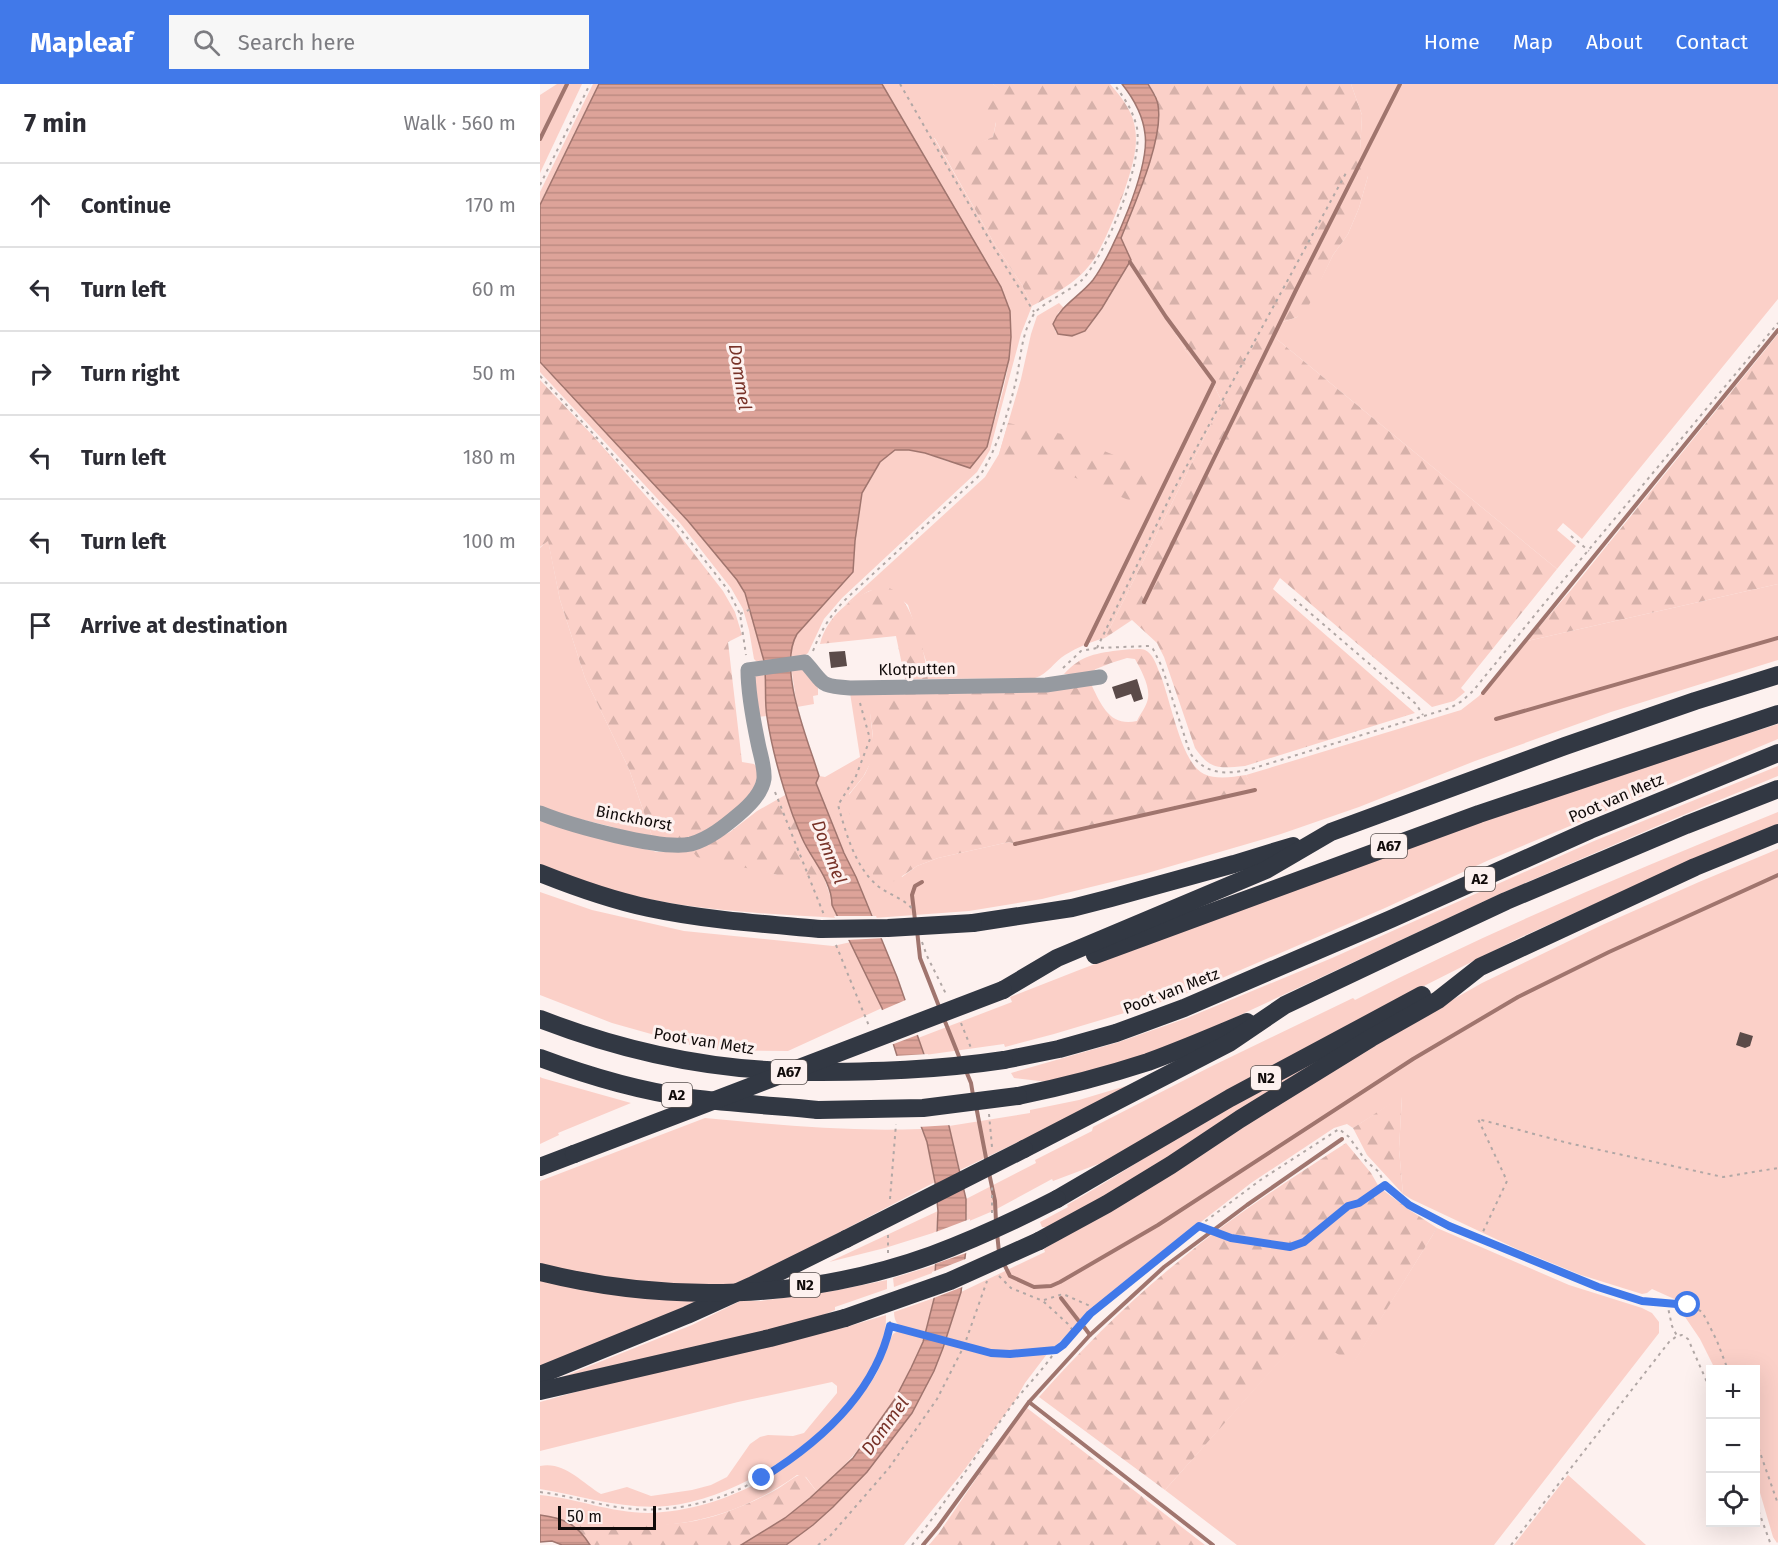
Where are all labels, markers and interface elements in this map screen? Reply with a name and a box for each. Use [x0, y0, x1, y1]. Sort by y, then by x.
search box [169, 15, 589, 69]
text: Mapleaf [30, 26, 133, 59]
icon: search [190, 26, 223, 59]
text: Search here [238, 29, 355, 56]
text: Home [1424, 29, 1480, 55]
text: Map [1513, 29, 1553, 55]
text: About [1586, 29, 1643, 55]
text: Contact [1676, 29, 1748, 55]
text: 7 min [24, 108, 87, 139]
text: Walk · 560 m [404, 111, 516, 135]
icon: ahead [24, 189, 57, 222]
text: Continue [81, 192, 171, 219]
text: 170 m [465, 193, 516, 217]
icon: left [24, 273, 57, 306]
text: Turn left [81, 276, 166, 303]
text: 60 m [472, 277, 516, 301]
water label: Dommel [724, 342, 756, 412]
icon: right [24, 357, 57, 390]
text: Turn right [81, 360, 180, 387]
text: 50 m [472, 361, 516, 385]
icon: left [24, 441, 57, 474]
text: Turn left [81, 444, 166, 471]
text: 180 m [463, 445, 516, 469]
icon: left [24, 525, 57, 558]
text: Turn left [81, 528, 166, 555]
text: 100 m [463, 529, 516, 553]
icon: arrive [24, 609, 57, 642]
text: Arrive at destination [81, 612, 288, 639]
street label: Klotputten [878, 659, 956, 679]
street label: Poot van Metz [1566, 769, 1666, 827]
street label: Binckhorst [594, 801, 674, 835]
water label: Dommel [807, 817, 851, 887]
road number: A67 [1371, 834, 1407, 858]
road number: A2 [1465, 867, 1495, 891]
street label: Poot van Metz [1120, 964, 1222, 1018]
street label: Poot van Metz [652, 1024, 756, 1058]
road number: A67 [771, 1060, 807, 1084]
road number: N2 [1251, 1066, 1281, 1090]
road number: A2 [662, 1083, 692, 1107]
road number: N2 [790, 1273, 820, 1297]
route start [1674, 1291, 1700, 1317]
map controls [1706, 1365, 1760, 1527]
button: + [1706, 1365, 1760, 1419]
water label: Dommel [856, 1392, 914, 1460]
button: − [1706, 1419, 1760, 1473]
route end [748, 1464, 774, 1490]
button: locate [1706, 1473, 1760, 1527]
scale bar [558, 1503, 656, 1530]
text: 50 m [567, 1507, 602, 1526]

